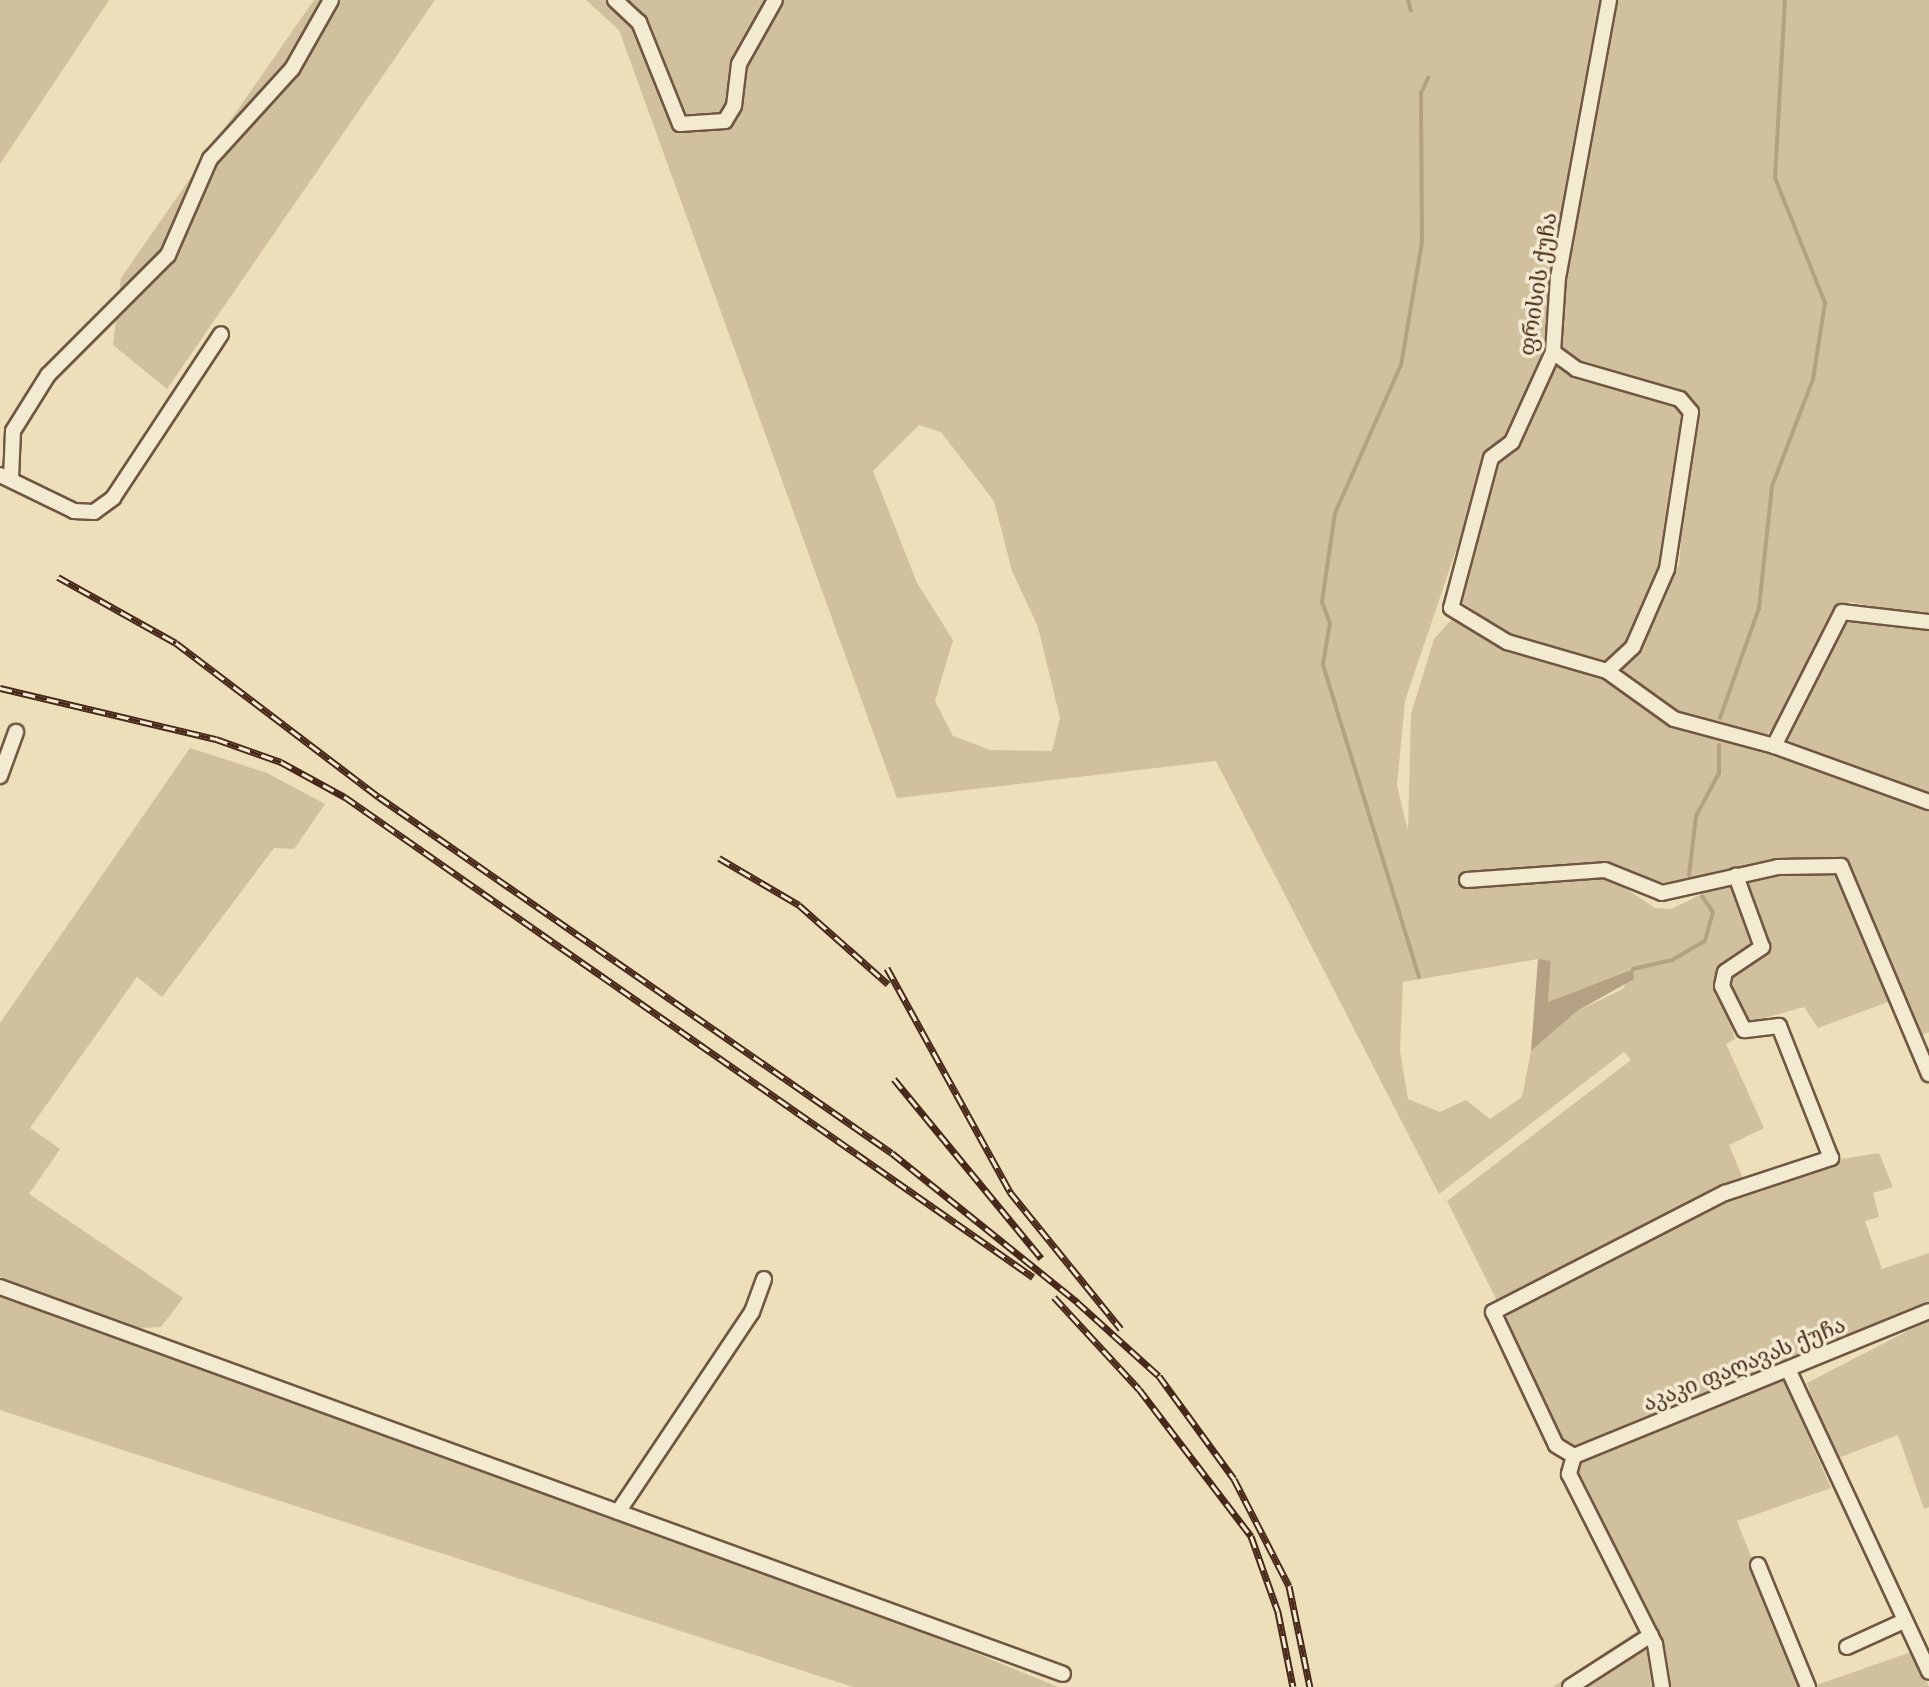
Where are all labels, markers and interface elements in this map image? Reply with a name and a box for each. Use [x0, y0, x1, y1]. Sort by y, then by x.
street label: ფრისის ქუჩა [1514, 210, 1562, 358]
street label: აკაკი ფაღავას ქუჩა [1639, 1311, 1849, 1417]

